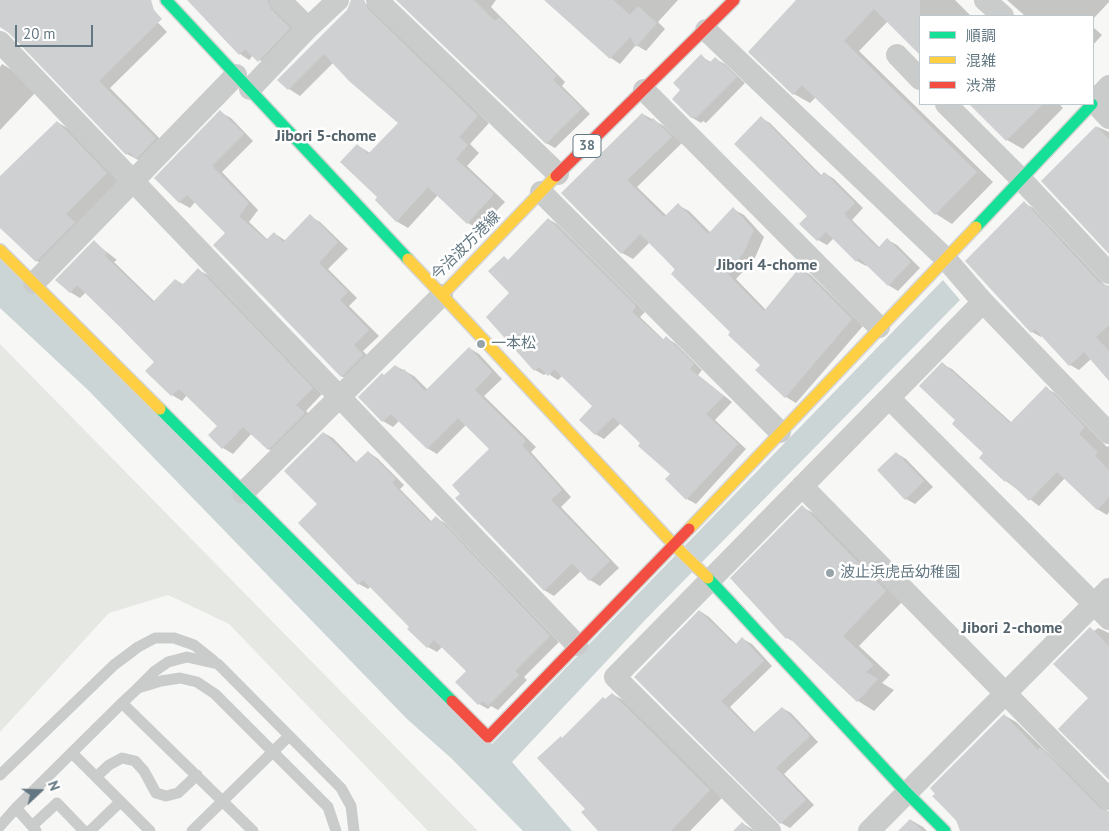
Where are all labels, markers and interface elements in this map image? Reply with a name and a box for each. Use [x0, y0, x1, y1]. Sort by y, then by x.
scale bar [18, 15, 95, 47]
legend [919, 15, 1094, 105]
text: 20 m [23, 24, 56, 43]
text: 順調 [966, 26, 996, 45]
text: 混雑 [966, 51, 996, 70]
text: 渋滞 [966, 76, 996, 95]
district label: Jibori 5-chome [276, 126, 376, 146]
road number: 38 [573, 134, 601, 158]
street label: 今治波方港線 [428, 208, 504, 284]
district label: Jibori 4-chome [717, 255, 817, 275]
place label: 一本松 [491, 335, 536, 353]
marker: 一本松 [475, 338, 487, 350]
place label: 波止浜虎岳幼稚園 [840, 564, 960, 582]
marker: 波止浜虎岳幼稚園 [824, 567, 836, 579]
district label: Jibori 2-chome [962, 618, 1062, 638]
north arrow [15, 766, 65, 816]
text: N [44, 778, 64, 793]

